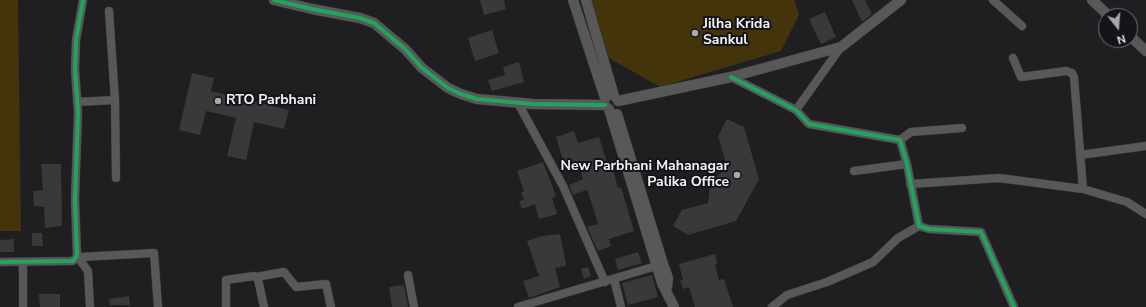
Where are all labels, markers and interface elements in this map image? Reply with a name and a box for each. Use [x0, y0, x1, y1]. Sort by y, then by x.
north arrow [1098, 8, 1138, 48]
place label: Jilha Krida Sankul [703, 17, 770, 50]
marker: Jilha Krida Sankul [690, 28, 700, 38]
text: N [1115, 31, 1127, 47]
place label: RTO Parbhani [226, 93, 316, 109]
marker: RTO Parbhani [213, 96, 223, 106]
place label: New Parbhani Mahanagar Palika Office [560, 159, 729, 192]
marker: New Parbhani Mahanagar Palika Office [732, 170, 742, 180]

